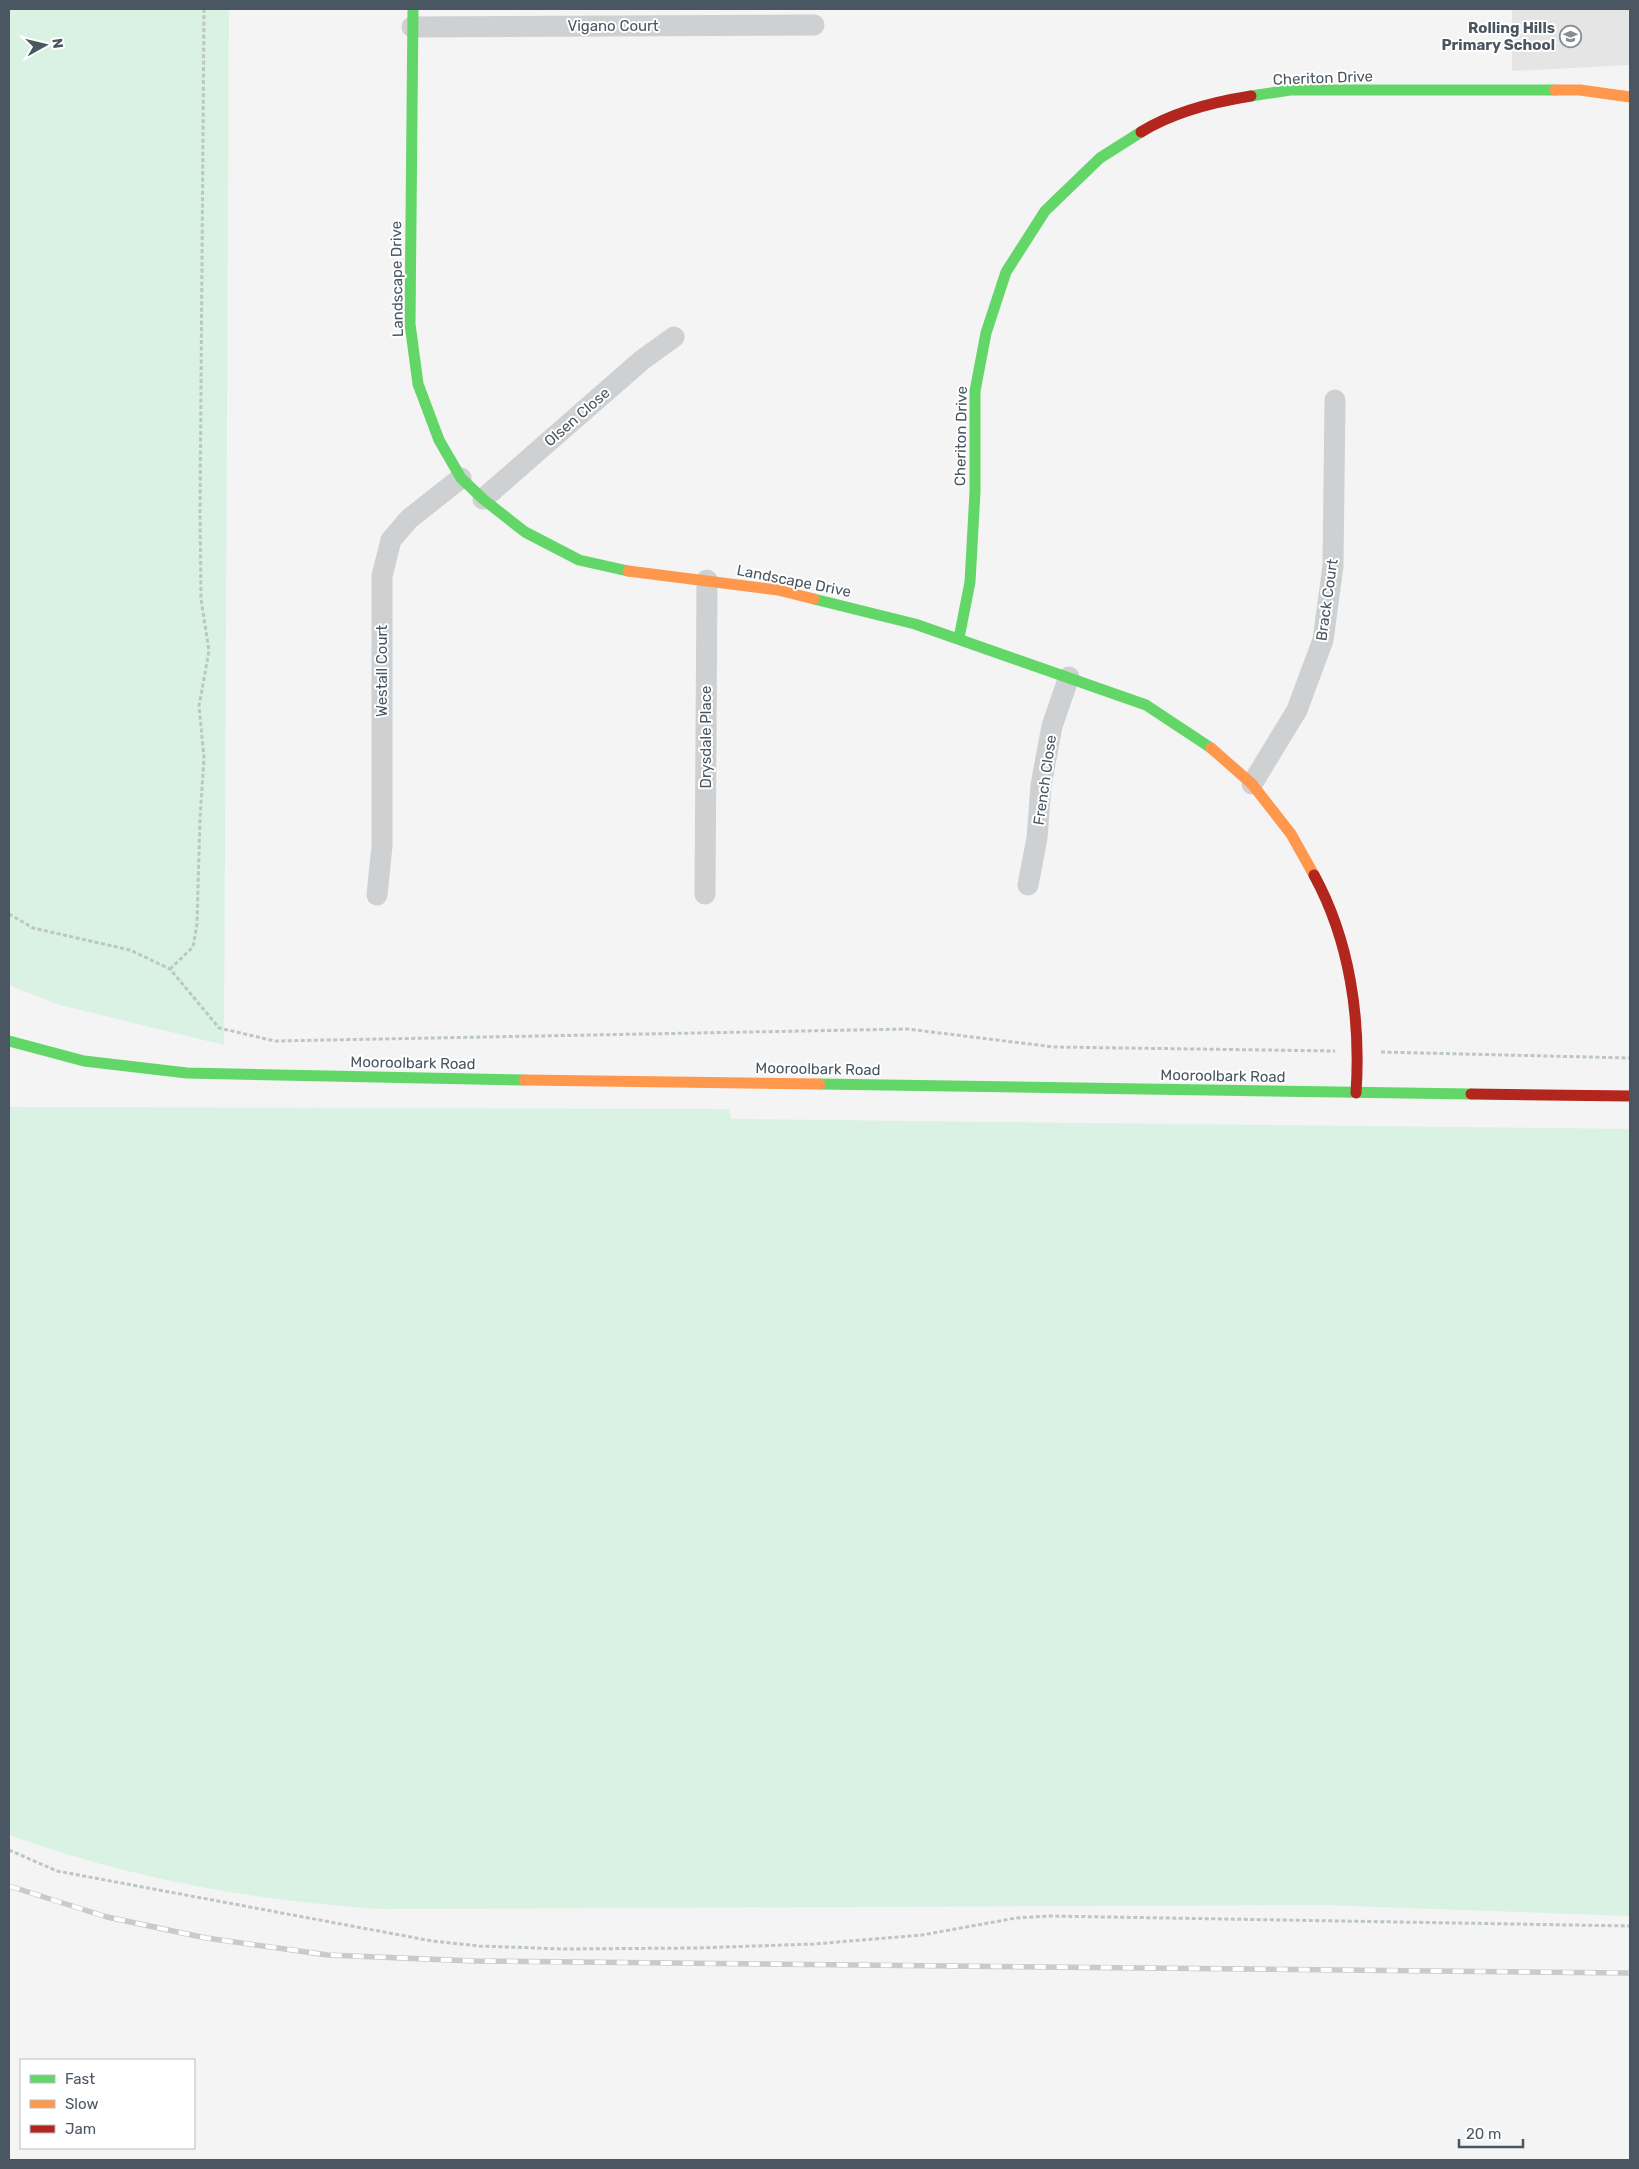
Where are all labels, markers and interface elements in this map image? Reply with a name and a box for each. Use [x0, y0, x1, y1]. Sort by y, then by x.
street label: Vigano Court [567, 17, 659, 35]
place label: Rolling Hills Primary School [1441, 19, 1555, 54]
north arrow [20, 20, 70, 70]
school or university icon: Rolling Hills Primary School [1559, 25, 1583, 49]
text: N [48, 37, 66, 49]
street label: Cheriton Drive [1273, 67, 1373, 89]
street label: Landscape Drive [387, 221, 407, 337]
street label: Olsen Close [541, 384, 613, 450]
street label: Cheriton Drive [951, 386, 971, 486]
street label: Brack Court [1312, 558, 1342, 642]
street label: Landscape Drive [735, 561, 853, 601]
street label: Westall Court [373, 625, 391, 717]
street label: Drysdale Place [697, 686, 715, 788]
street label: French Close [1030, 734, 1060, 826]
street label: Mooroolbark Road [350, 1053, 476, 1073]
street label: Mooroolbark Road [755, 1059, 881, 1079]
street label: Mooroolbark Road [1160, 1066, 1286, 1086]
legend [20, 2059, 195, 2149]
text: Fast [65, 2070, 95, 2088]
text: Slow [65, 2095, 98, 2113]
scale bar [1459, 2116, 1523, 2148]
text: Jam [65, 2120, 96, 2138]
text: 20 m [1466, 2125, 1501, 2143]

